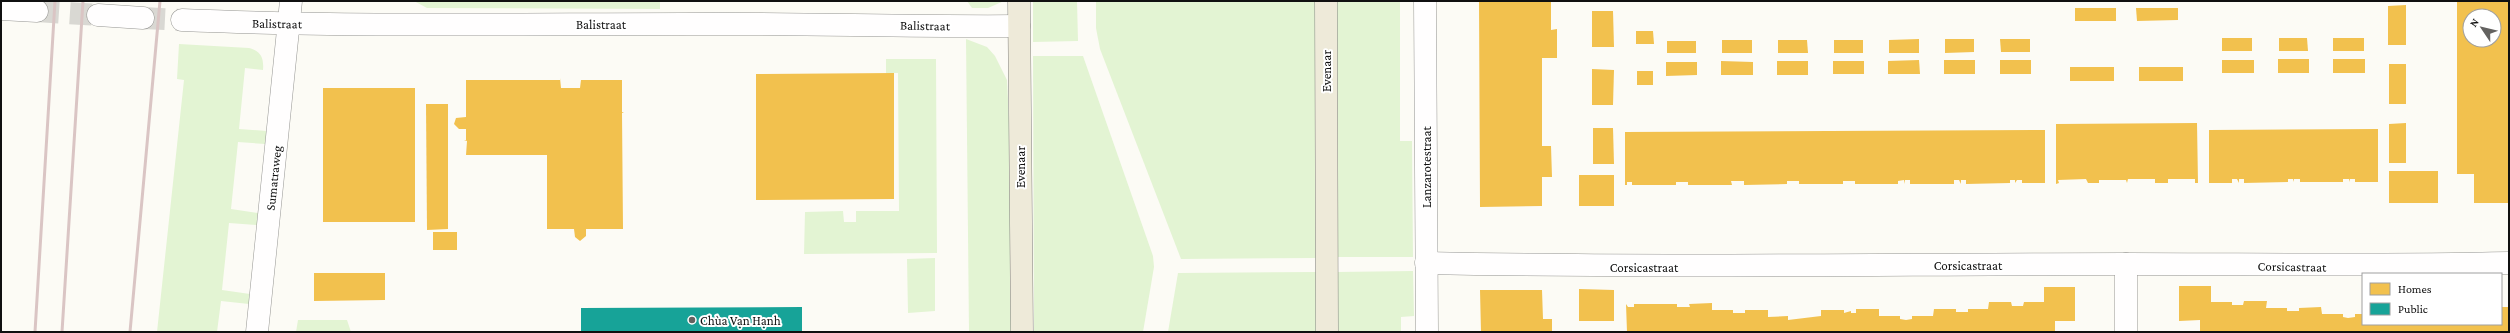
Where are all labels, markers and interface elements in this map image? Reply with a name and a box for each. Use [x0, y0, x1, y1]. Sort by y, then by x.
north arrow [2462, 8, 2502, 48]
text: N [2467, 15, 2481, 29]
street label: Balistraat [252, 16, 303, 31]
street label: Balistraat [576, 17, 627, 32]
street label: Balistraat [900, 18, 951, 33]
street label: Evenaar [1319, 50, 1334, 92]
street label: Lanzarotestraat [1419, 125, 1434, 208]
street label: Sumatraweg [263, 144, 284, 211]
street label: Evenaar [1013, 146, 1028, 188]
street label: Corsicastraat [1934, 258, 2003, 273]
street label: Corsicastraat [2258, 258, 2327, 275]
street label: Corsicastraat [1610, 260, 1679, 275]
legend [2362, 273, 2502, 325]
text: Homes [2398, 282, 2432, 296]
text: Public [2398, 302, 2428, 316]
place label: Chùa Vạn Hạnh [700, 313, 781, 328]
marker: Chùa Vạn Hạnh [687, 315, 697, 325]

